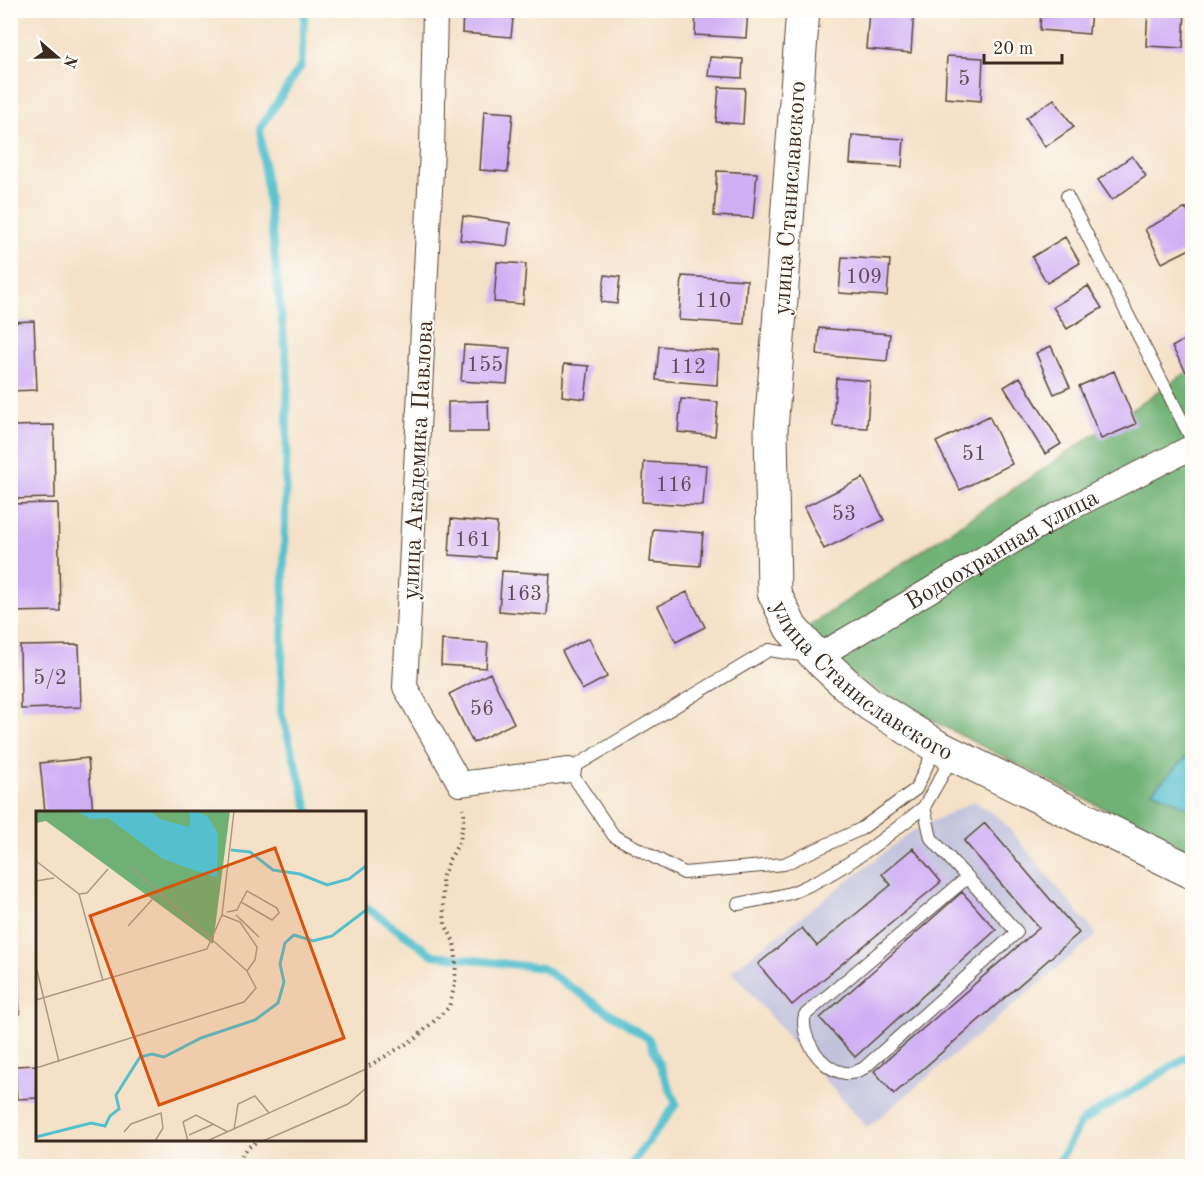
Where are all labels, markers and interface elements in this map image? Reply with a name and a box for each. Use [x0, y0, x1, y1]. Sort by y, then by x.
north arrow [27, 27, 87, 87]
scale bar [984, 27, 1062, 65]
text: 20 m [993, 40, 1033, 58]
text: N [59, 53, 79, 71]
house number: 5 [958, 69, 970, 90]
street label: улица Станиславского [771, 80, 811, 316]
house number: 109 [846, 267, 882, 288]
house number: 110 [695, 291, 731, 312]
street label: улица Академика Павлова [400, 319, 438, 601]
house number: 155 [467, 355, 503, 376]
house number: 112 [670, 357, 706, 378]
house number: 51 [962, 444, 986, 465]
house number: 116 [656, 475, 692, 496]
street label: Водоохранная улица [902, 486, 1103, 616]
house number: 53 [832, 504, 856, 525]
house number: 161 [455, 530, 491, 551]
house number: 163 [506, 584, 542, 605]
street label: улица Станиславского [766, 597, 956, 766]
house number: 5/2 [33, 668, 67, 689]
house number: 56 [470, 699, 494, 720]
inset map [36, 811, 366, 1141]

